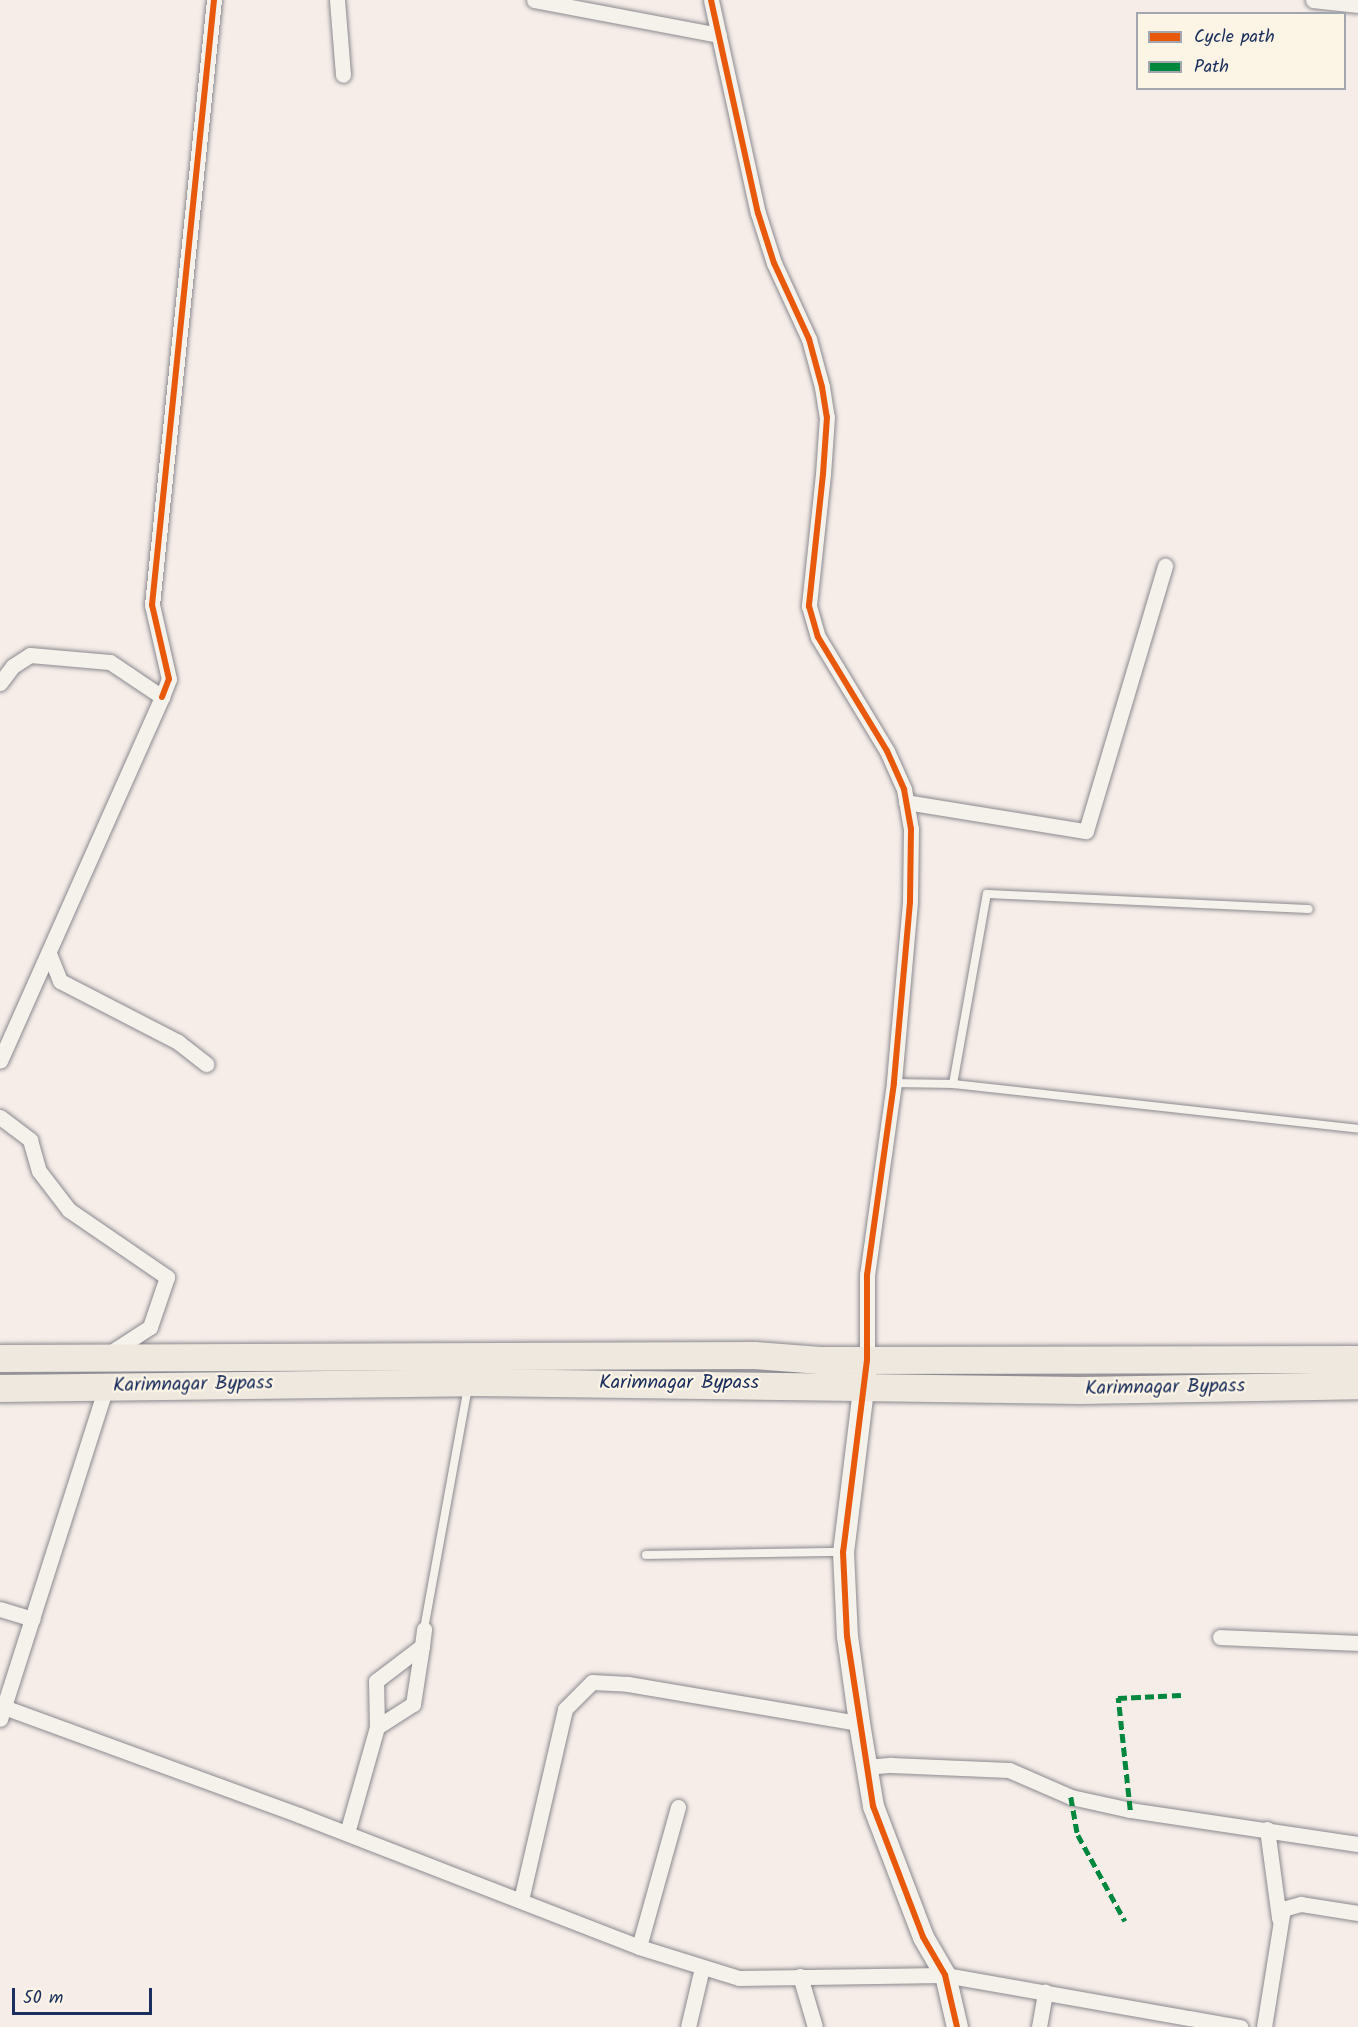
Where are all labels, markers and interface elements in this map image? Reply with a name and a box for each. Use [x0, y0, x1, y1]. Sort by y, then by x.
legend [1136, 12, 1346, 90]
text: Cycle path [1194, 23, 1275, 52]
text: Path [1194, 53, 1229, 82]
street label: Karimnagar Bypass [599, 1371, 759, 1395]
street label: Karimnagar Bypass [113, 1372, 273, 1398]
street label: Karimnagar Bypass [1085, 1375, 1245, 1401]
scale bar [15, 1976, 154, 2014]
text: 50 m [23, 1984, 63, 2013]

